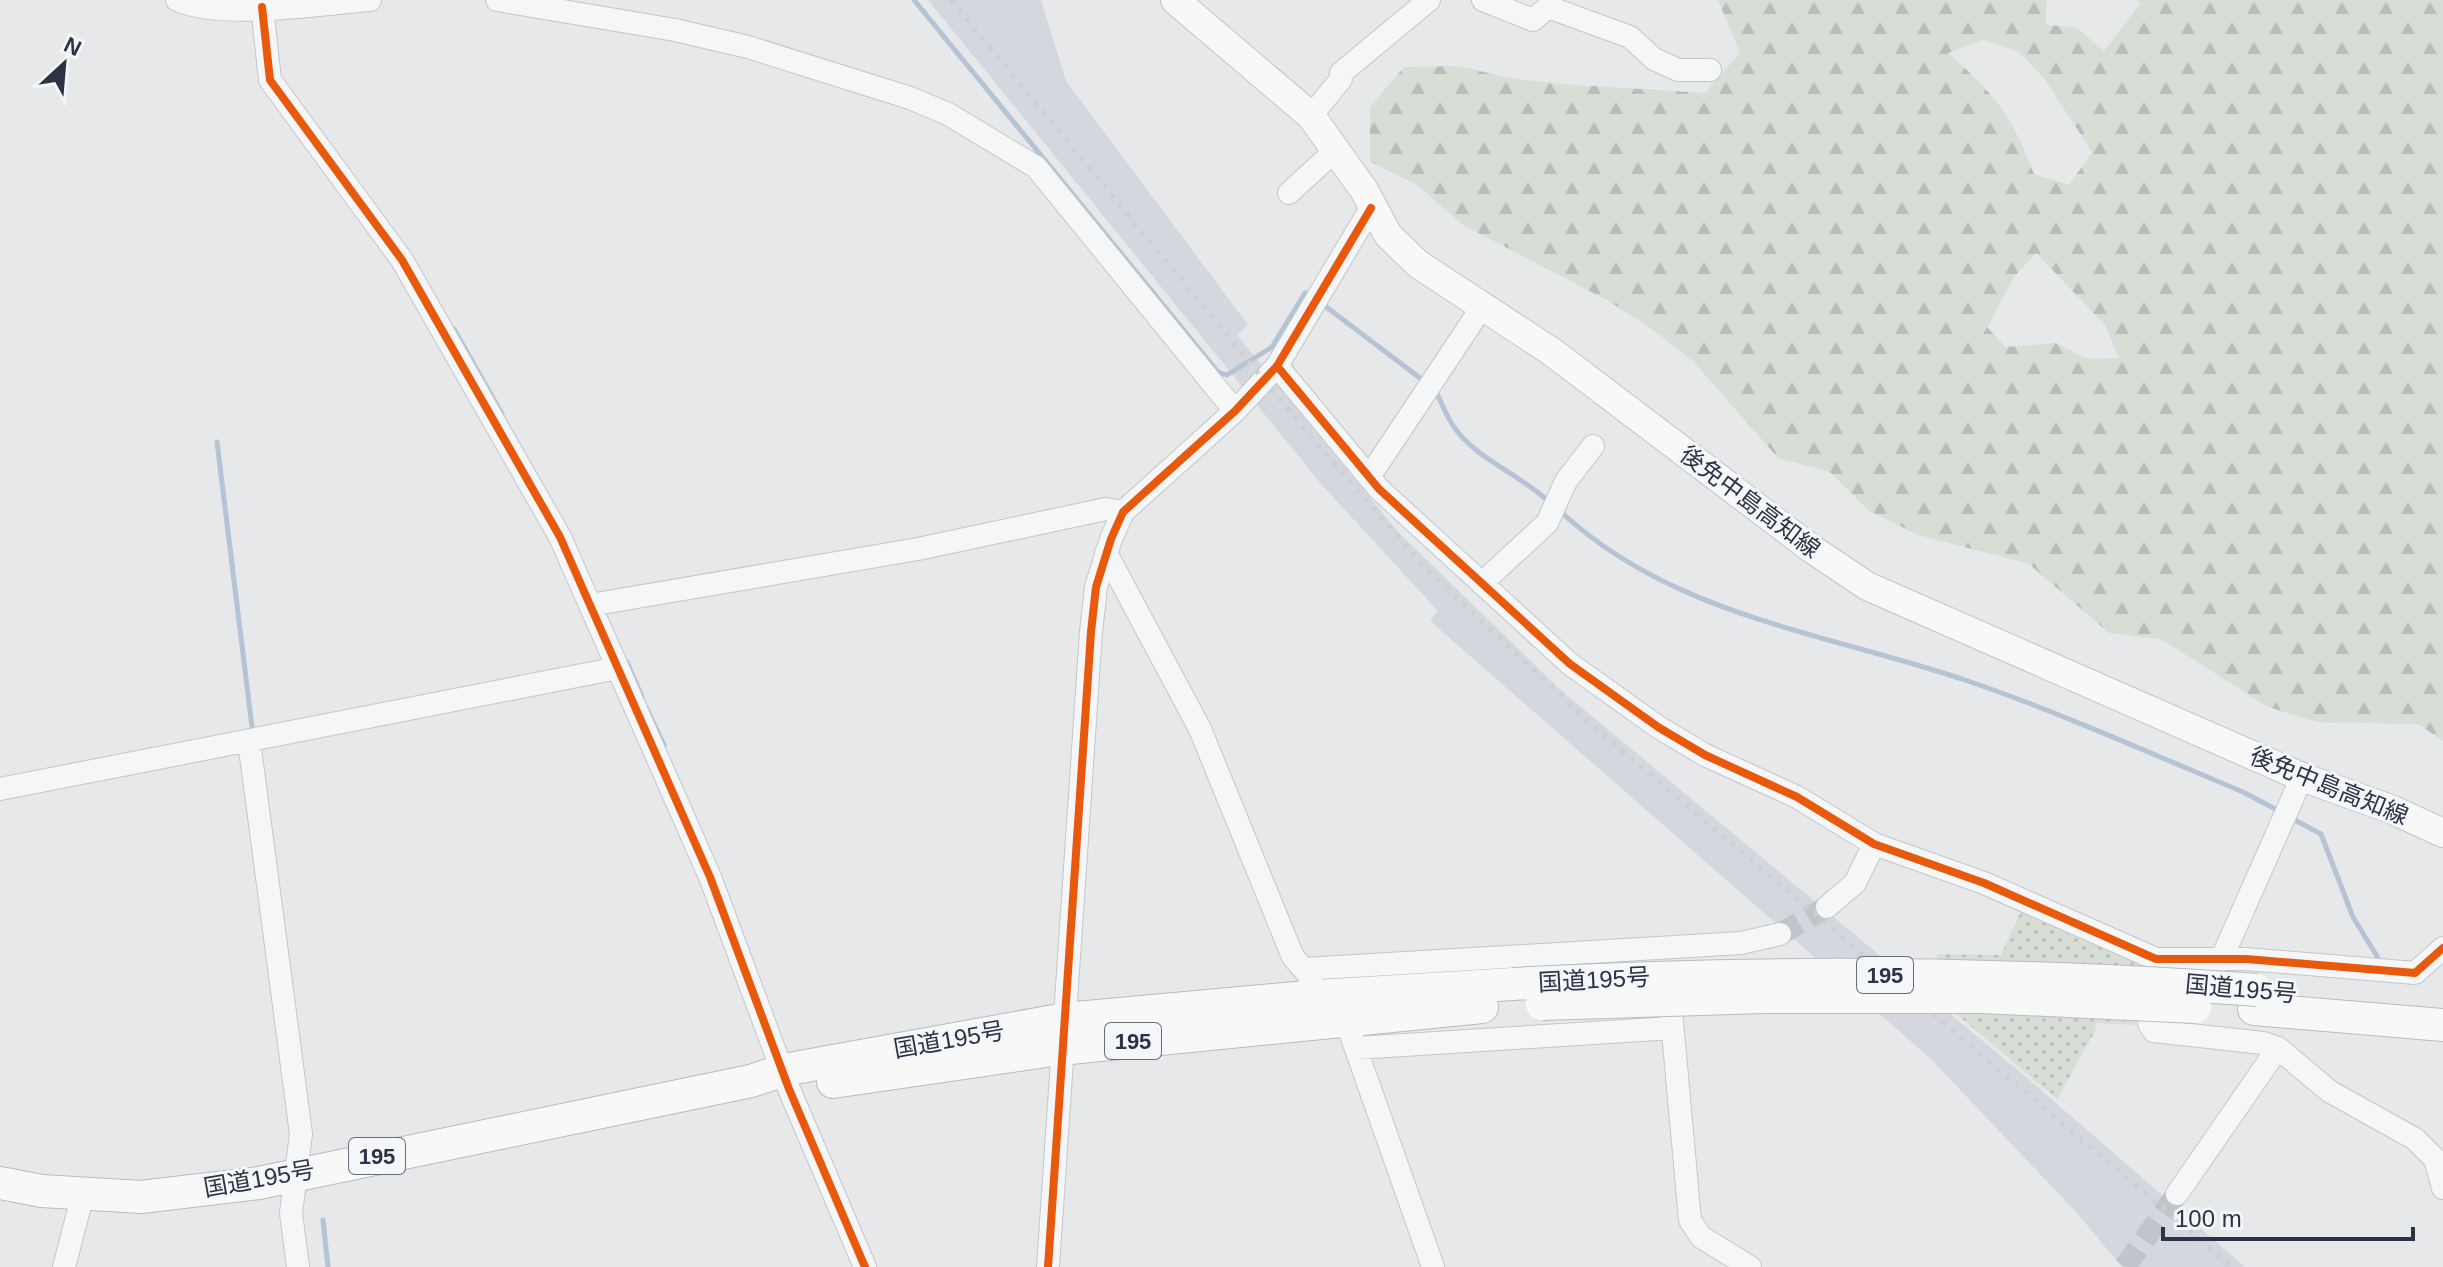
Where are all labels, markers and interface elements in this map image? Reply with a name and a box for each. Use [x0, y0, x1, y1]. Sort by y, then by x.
north arrow [24, 24, 104, 104]
text: N [60, 32, 85, 61]
street label: 後免中島高知線 [1675, 440, 1826, 563]
street label: 後免中島高知線 [2246, 742, 2412, 830]
road number: 195 [1857, 957, 1913, 993]
street label: 国道195号 [1537, 963, 1651, 996]
street label: 国道195号 [2184, 970, 2298, 1007]
street label: 国道195号 [891, 1016, 1006, 1063]
road number: 195 [1105, 1023, 1161, 1059]
road number: 195 [349, 1138, 405, 1174]
street label: 国道195号 [201, 1155, 316, 1202]
scale bar [2163, 1191, 2413, 1241]
text: 100 m [2175, 1205, 2242, 1232]

